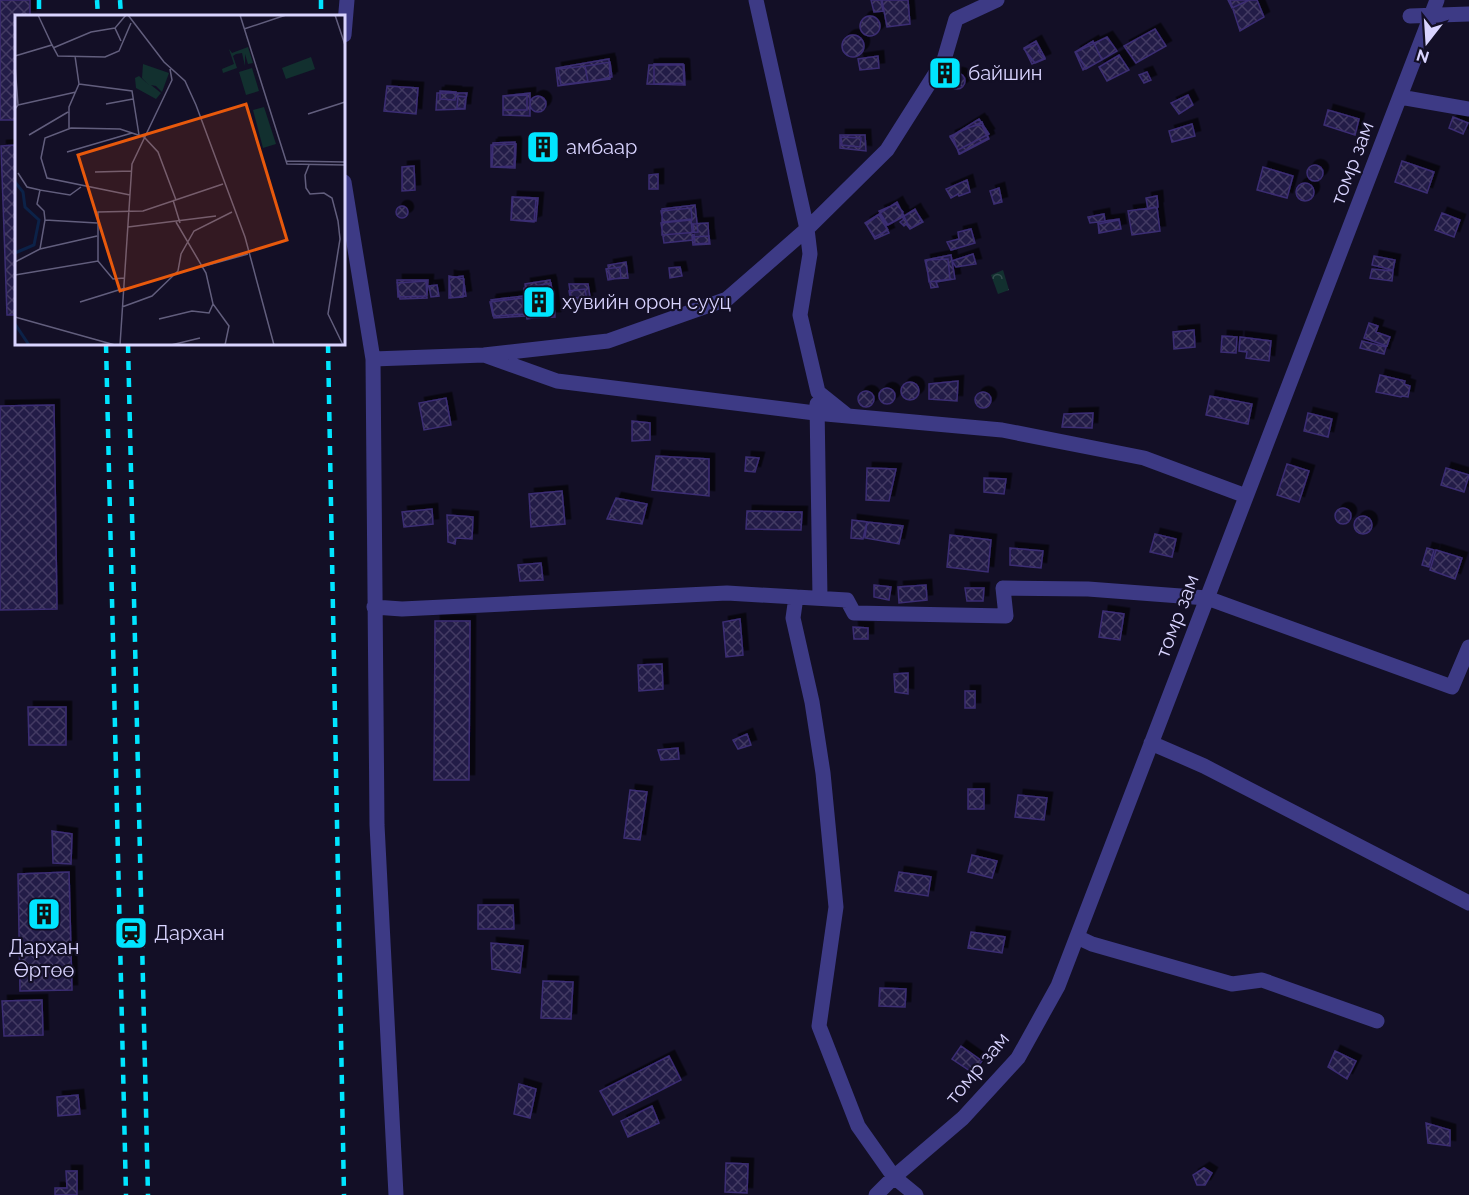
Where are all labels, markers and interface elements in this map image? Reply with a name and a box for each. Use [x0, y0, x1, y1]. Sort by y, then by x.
north arrow [1397, 12, 1457, 72]
inset map [15, 15, 345, 345]
text: N [1414, 45, 1431, 67]
building icon: байшин [927, 55, 963, 91]
place label: байшин [968, 61, 1042, 85]
street label: томр зам [1325, 118, 1379, 208]
building icon: амбаар [525, 129, 561, 165]
place label: амбаар [566, 135, 637, 159]
building icon: хувийн орон сууц [521, 284, 557, 320]
place label: хувийн орон сууц [562, 290, 732, 314]
street label: томр зам [1150, 571, 1204, 661]
building icon: Дархан Өртөө [26, 896, 62, 932]
station icon: Дархан [113, 915, 149, 951]
place label: Дархан [154, 921, 225, 945]
place label: Дархан Өртөө [9, 935, 79, 982]
street label: томр зам [940, 1027, 1014, 1109]

